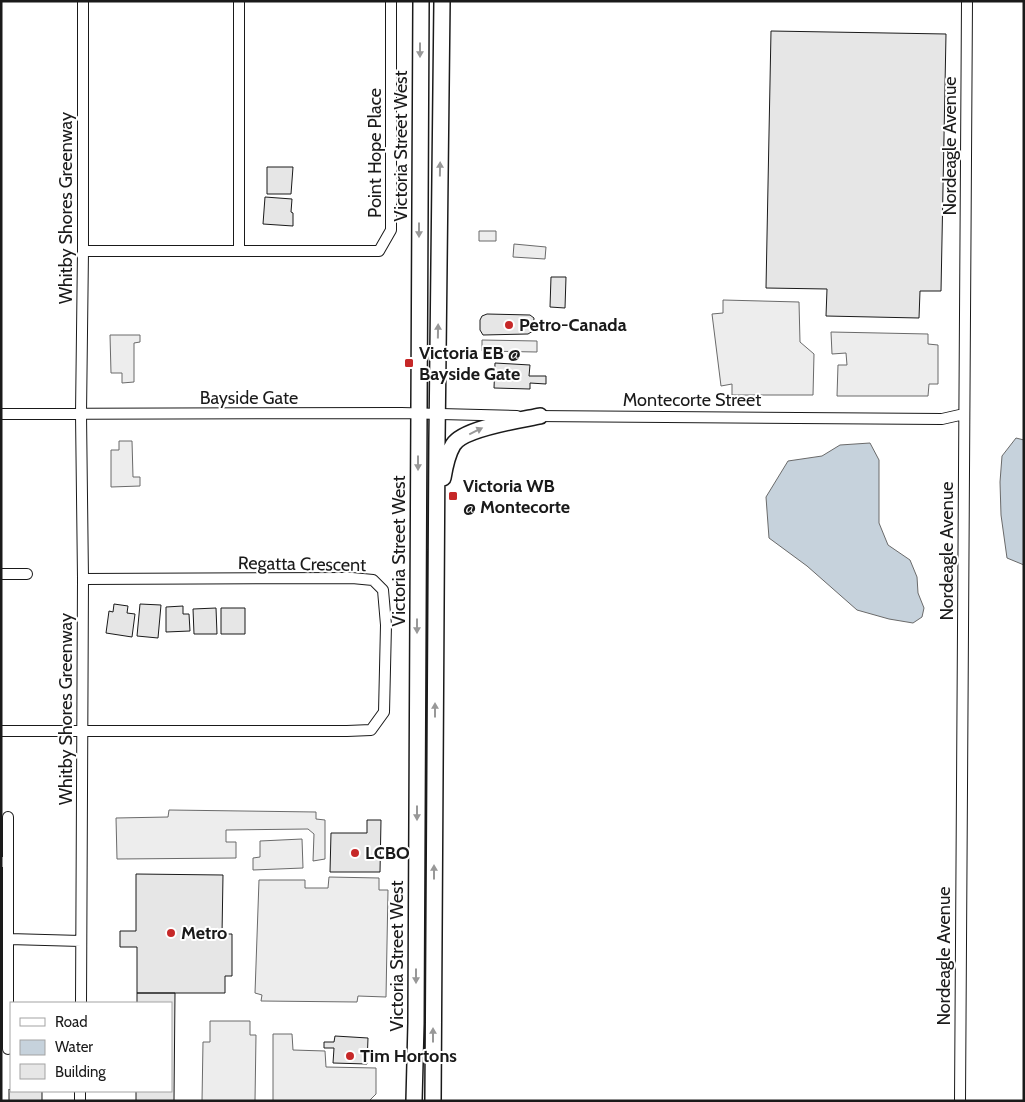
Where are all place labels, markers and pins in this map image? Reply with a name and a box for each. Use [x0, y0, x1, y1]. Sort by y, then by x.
place label: Petro-Canada [519, 314, 627, 336]
marker: Petro-Canada [503, 319, 515, 331]
place label: Victoria EB @ Bayside Gate [419, 342, 521, 385]
marker: Victoria EB @ Bayside Gate [403, 357, 415, 369]
place label: Victoria WB @ Montecorte [463, 475, 570, 518]
marker: Victoria WB @ Montecorte [447, 490, 459, 502]
place label: LCBO [365, 842, 410, 864]
marker: LCBO [349, 847, 361, 859]
place label: Metro [181, 922, 227, 944]
marker: Metro [165, 927, 177, 939]
place label: Tim Hortons [360, 1045, 457, 1067]
marker: Tim Hortons [344, 1050, 356, 1062]

